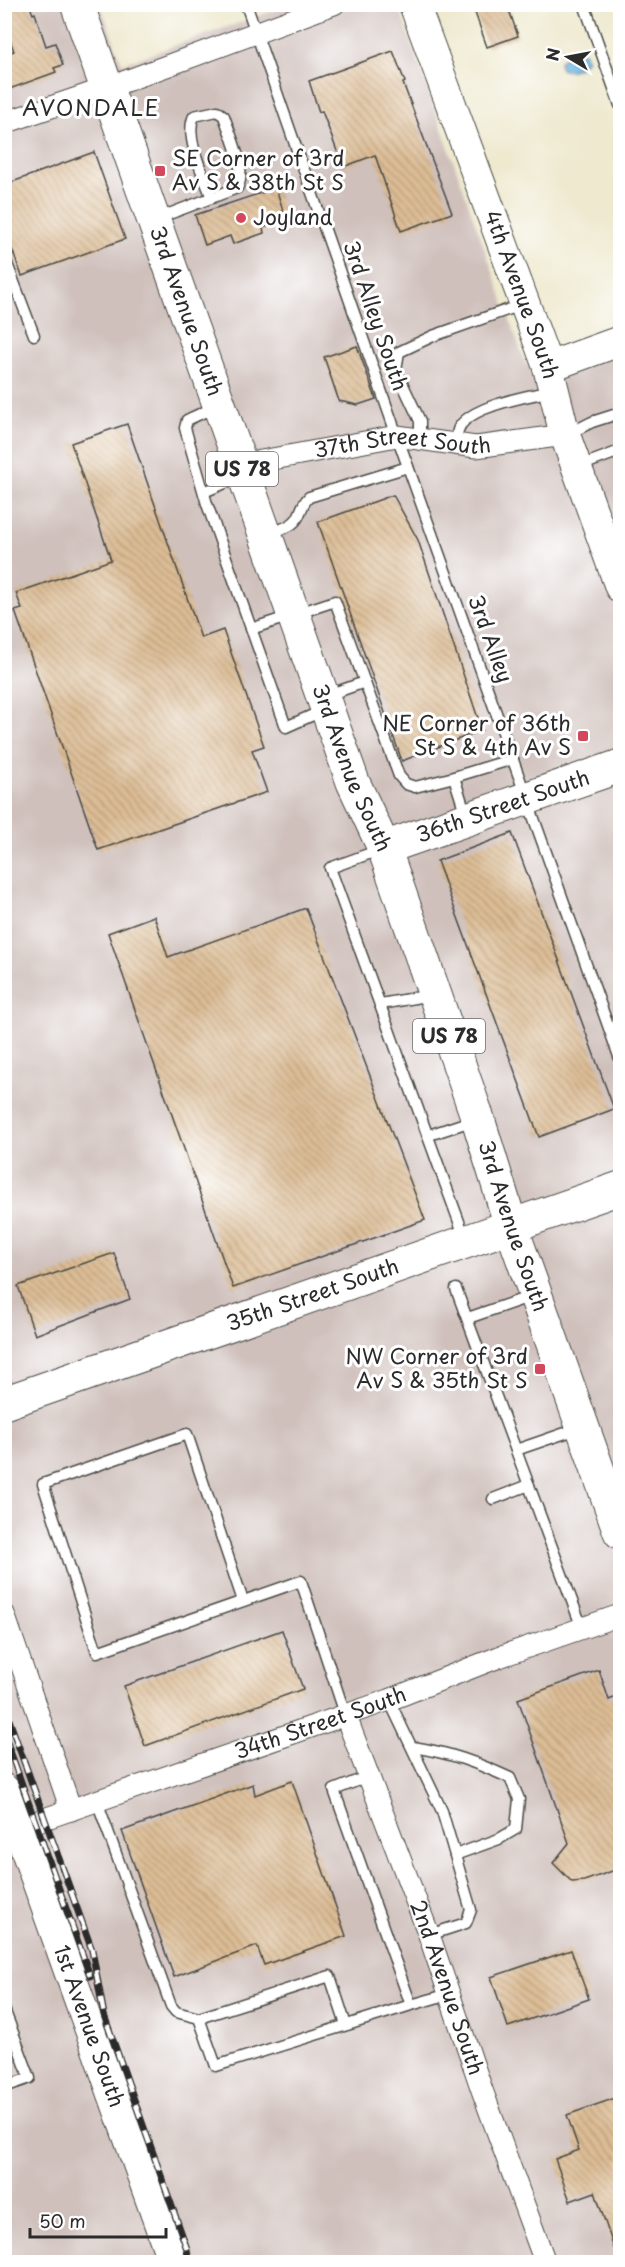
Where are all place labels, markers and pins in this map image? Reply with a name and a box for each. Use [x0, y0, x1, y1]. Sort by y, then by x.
place label: SE Corner of 3rd Av S & 38th St S [172, 141, 344, 197]
marker: SE Corner of 3rd Av S & 38th St S [153, 164, 167, 178]
place label: Joyland [253, 200, 333, 232]
marker: Joyland [234, 211, 248, 225]
place label: NE Corner of 36th St S & 4th Av S [382, 706, 571, 762]
marker: NE Corner of 36th St S & 4th Av S [576, 729, 590, 743]
place label: NW Corner of 3rd Av S & 35th St S [346, 1339, 528, 1395]
marker: NW Corner of 3rd Av S & 35th St S [533, 1362, 547, 1376]

